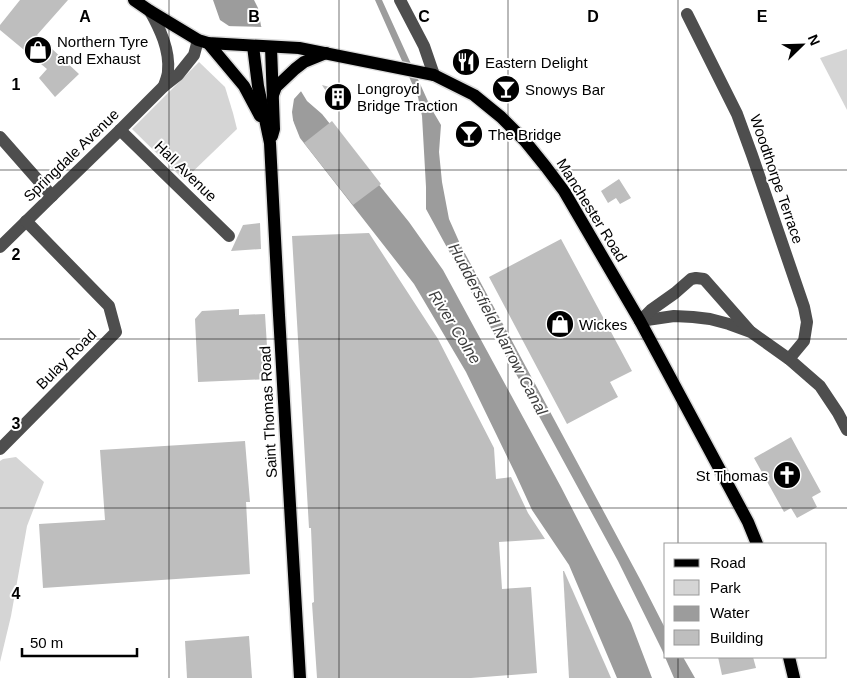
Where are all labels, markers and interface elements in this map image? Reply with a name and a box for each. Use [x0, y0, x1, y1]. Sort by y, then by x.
text: A [79, 8, 91, 25]
text: B [248, 8, 260, 25]
text: C [418, 8, 430, 25]
text: D [587, 8, 599, 25]
text: E [757, 8, 768, 25]
north arrow [777, 20, 827, 70]
text: N [805, 32, 823, 48]
place label: Northern Tyre and Exhaust [57, 33, 148, 67]
shop icon: Northern Tyre and Exhaust [23, 35, 53, 65]
restaurant icon: Eastern Delight [451, 47, 481, 77]
place label: Eastern Delight [485, 54, 588, 71]
bar icon: Snowys Bar [491, 74, 521, 104]
text: 1 [12, 76, 21, 93]
place label: Longroyd Bridge Traction [357, 80, 458, 114]
place label: Snowys Bar [525, 81, 605, 98]
building icon: Longroyd Bridge Traction [323, 82, 353, 112]
street label: Springdale Avenue [20, 105, 122, 205]
street label: Woodthorpe Terrace [747, 112, 807, 246]
bar icon: The Bridge [454, 119, 484, 149]
place label: The Bridge [488, 126, 561, 143]
street label: Hall Avenue [151, 137, 221, 205]
street label: Manchester Road [553, 155, 631, 265]
water label: Huddersfield Narrow Canal [445, 240, 551, 418]
text: 2 [12, 246, 21, 263]
water label: River Colne [426, 287, 484, 367]
shop icon: Wickes [545, 309, 575, 339]
place label: Wickes [579, 316, 627, 333]
street label: Bulay Road [33, 326, 99, 392]
street label: Saint Thomas Road [256, 345, 280, 479]
text: 3 [12, 415, 21, 432]
church icon: St Thomas [772, 460, 802, 490]
place label: St Thomas [696, 467, 768, 484]
legend [664, 543, 827, 658]
text: Road [710, 554, 746, 571]
text: Park [710, 579, 741, 596]
text: 4 [12, 585, 21, 602]
text: Water [710, 604, 749, 621]
scale bar [22, 626, 138, 658]
text: Building [710, 629, 763, 646]
text: 50 m [30, 634, 63, 651]

